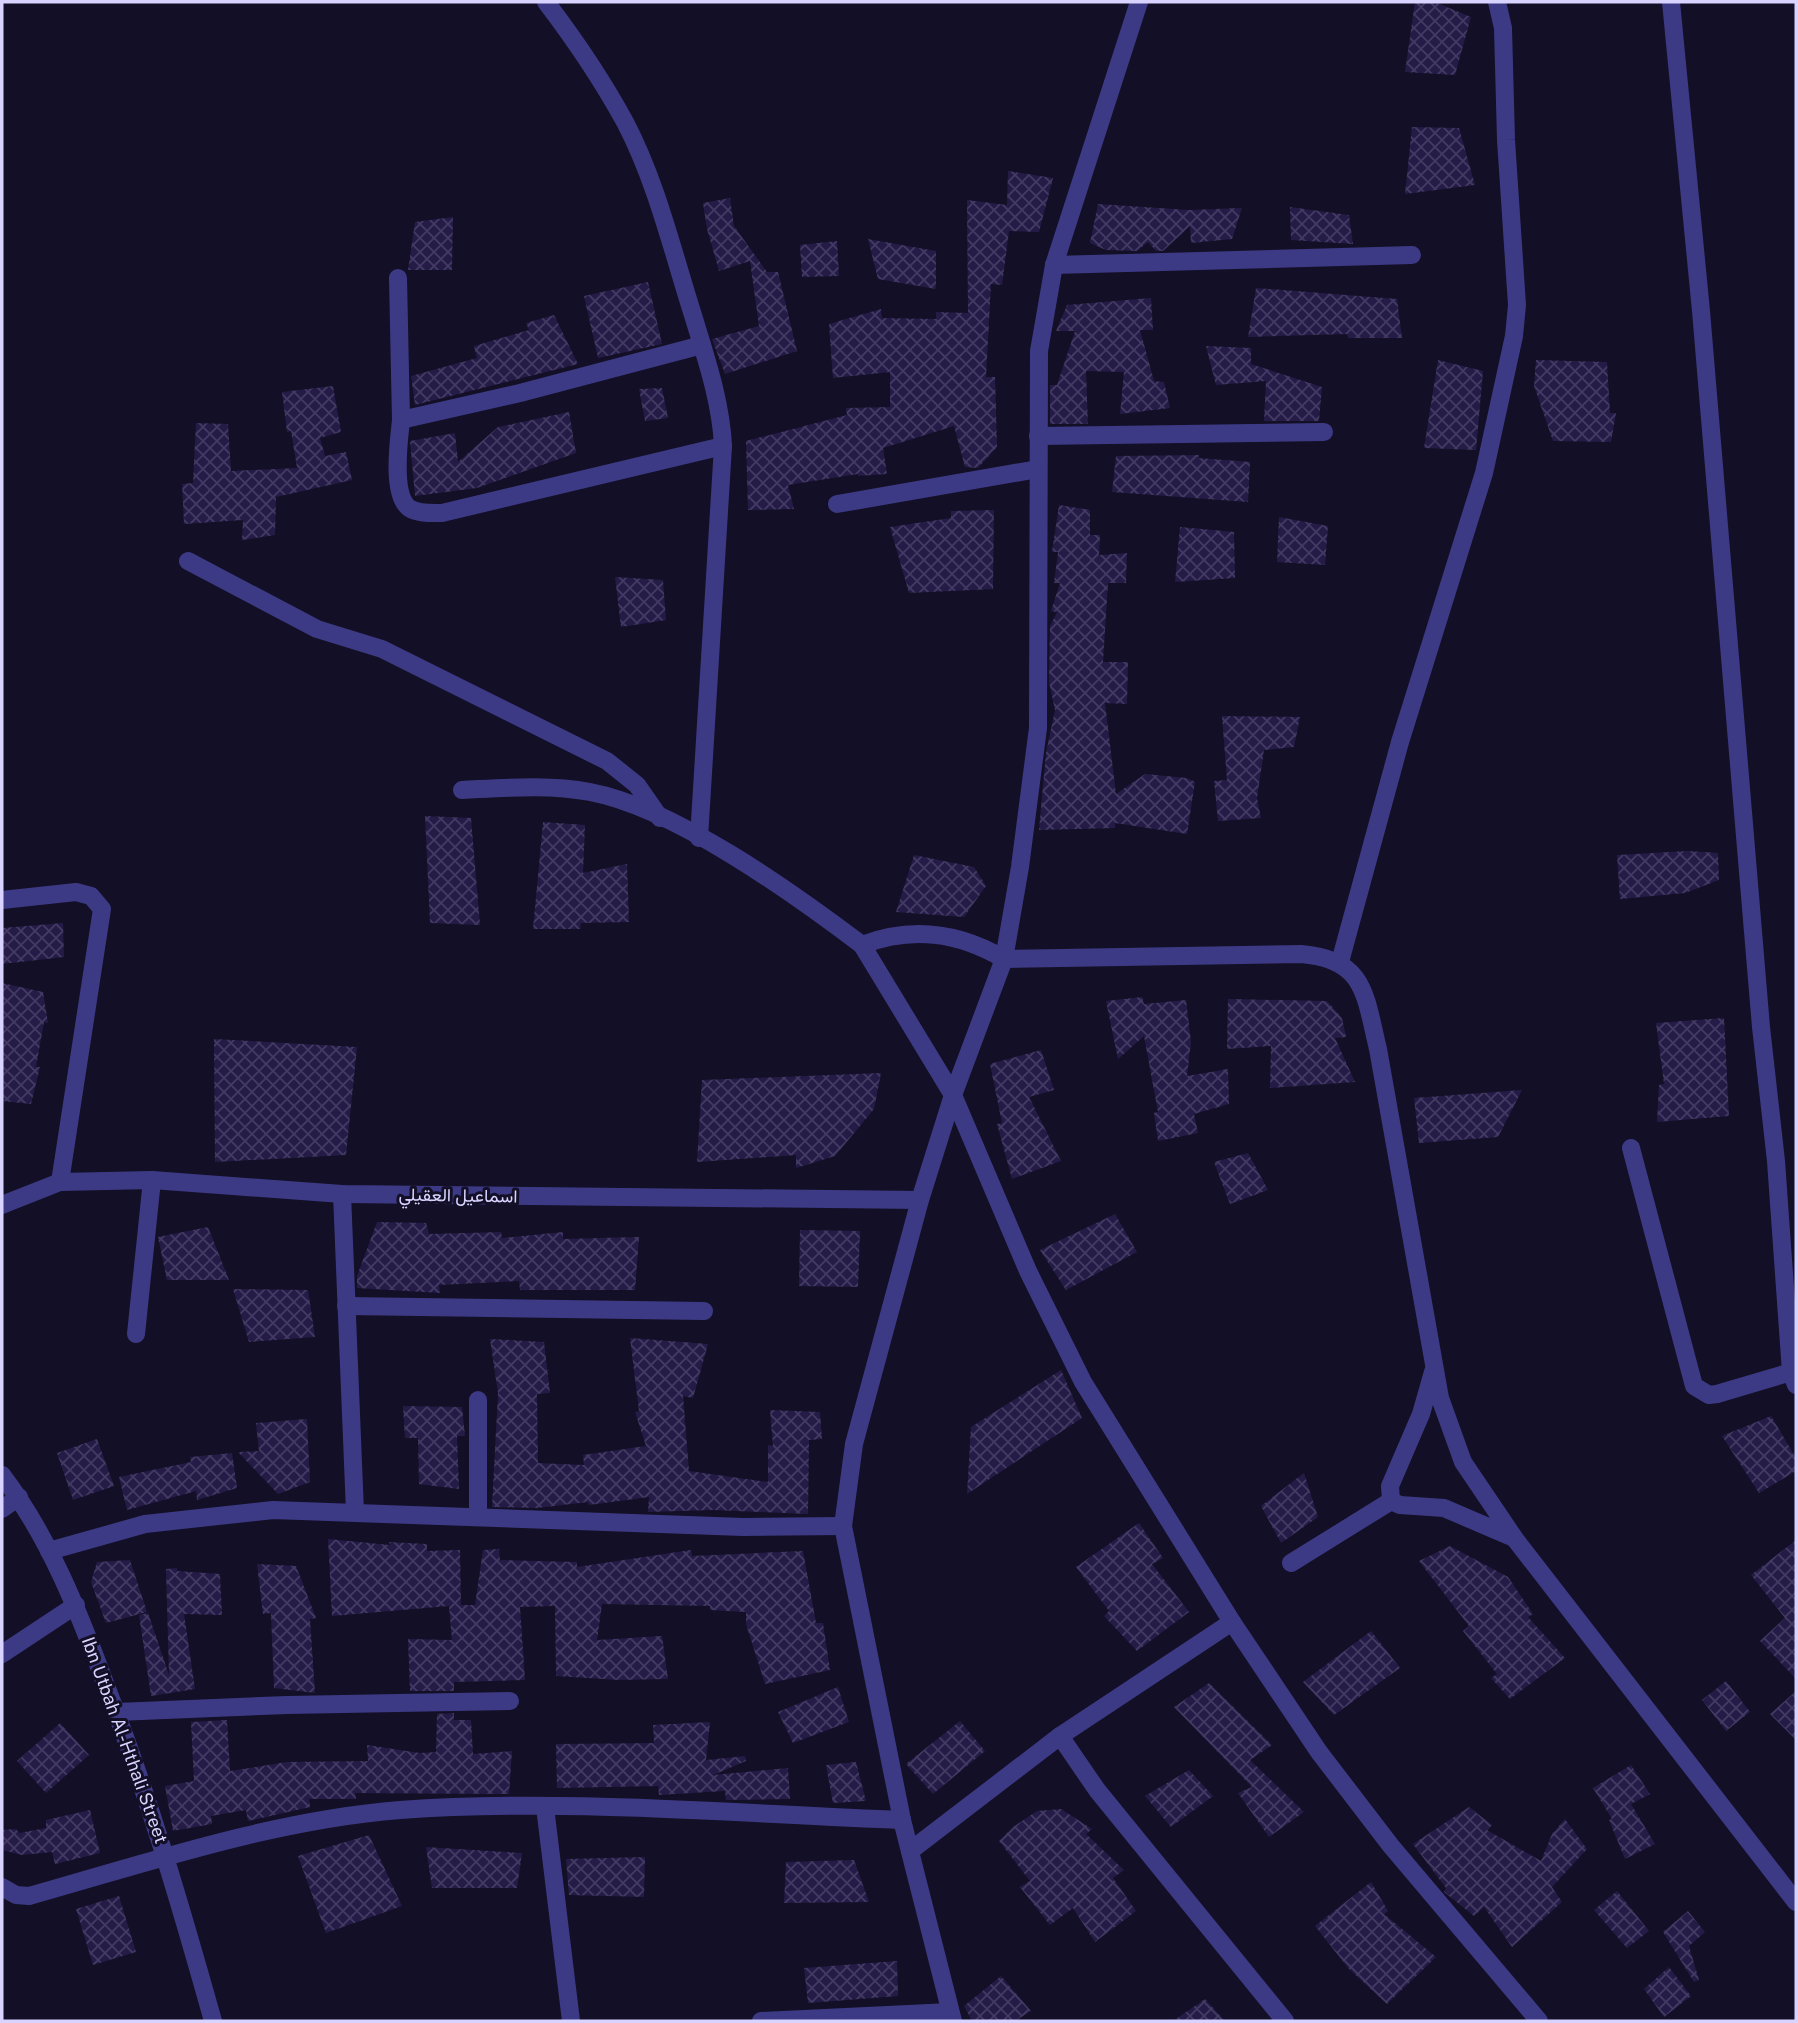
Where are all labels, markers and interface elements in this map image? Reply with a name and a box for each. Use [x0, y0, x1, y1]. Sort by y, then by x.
street label: اسماعيل العقيلي [398, 1183, 518, 1212]
street label: Ibn Utbah Al-Hthali Street [78, 1634, 172, 1846]

